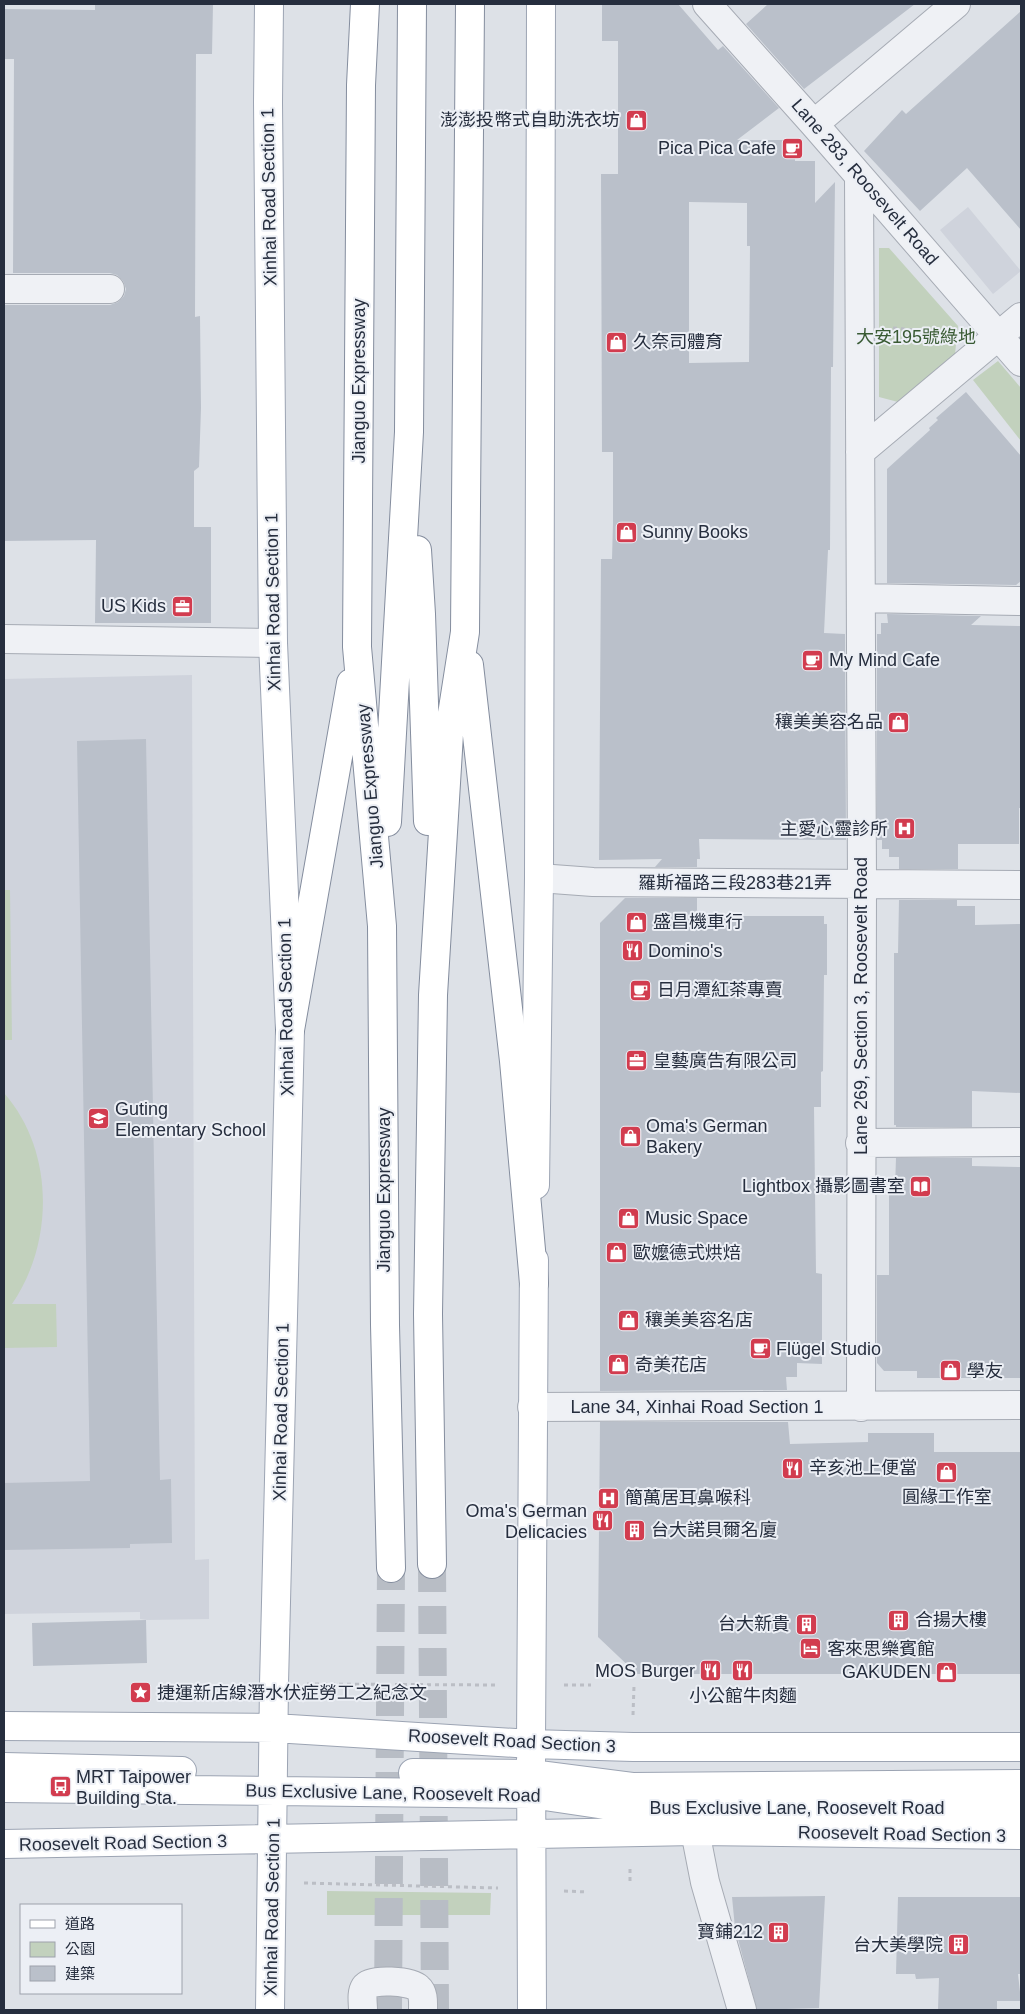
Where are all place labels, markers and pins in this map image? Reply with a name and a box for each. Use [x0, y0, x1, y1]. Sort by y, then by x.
shop icon: 澎澎投幣式自助洗衣坊 [624, 108, 648, 132]
place label: 澎澎投幣式自助洗衣坊 [440, 110, 620, 130]
cafe icon: Pica Pica Cafe [780, 136, 804, 160]
place label: Pica Pica Cafe [658, 138, 776, 158]
shop icon: 久奈司體育 [605, 330, 629, 354]
place label: 久奈司體育 [633, 332, 723, 352]
shop icon: Sunny Books [614, 520, 638, 544]
place label: Sunny Books [642, 522, 748, 542]
office icon: US Kids [170, 594, 194, 618]
place label: US Kids [101, 596, 166, 616]
cafe icon: My Mind Cafe [801, 648, 825, 672]
place label: My Mind Cafe [829, 650, 940, 670]
shop icon: 穰美美容名品 [887, 710, 911, 734]
place label: 穰美美容名品 [775, 712, 883, 732]
hospital icon: 主愛心靈診所 [892, 817, 916, 841]
place label: 主愛心靈診所 [780, 819, 888, 839]
shop icon: 盛昌機車行 [625, 910, 649, 934]
place label: 盛昌機車行 [653, 912, 743, 932]
restaurant icon: Domino's [620, 939, 644, 963]
place label: Domino's [648, 941, 722, 961]
cafe icon: 日月潭紅茶專賣 [629, 978, 653, 1002]
place label: 日月潭紅茶專賣 [657, 980, 783, 1000]
office icon: 皇藝廣告有限公司 [625, 1049, 649, 1073]
place label: 皇藝廣告有限公司 [653, 1051, 797, 1071]
place label: Guting Elementary School [115, 1099, 266, 1140]
school or university icon: Guting Elementary School [87, 1107, 111, 1131]
place label: Oma's German Bakery [646, 1116, 767, 1157]
shop icon: Oma's German Bakery [618, 1124, 642, 1148]
library icon: Lightbox 攝影圖書室 [909, 1174, 933, 1198]
place label: Lightbox 攝影圖書室 [742, 1176, 905, 1196]
shop icon: Music Space [617, 1206, 641, 1230]
place label: Music Space [645, 1208, 748, 1228]
shop icon: 歐嬤德式烘焙 [605, 1241, 629, 1265]
place label: 歐嬤德式烘焙 [633, 1243, 741, 1263]
shop icon: 穰美美容名店 [617, 1308, 641, 1332]
place label: 穰美美容名店 [645, 1310, 753, 1330]
cafe icon: Flügel Studio [748, 1337, 772, 1361]
place label: Flügel Studio [776, 1339, 881, 1359]
shop icon: 奇美花店 [607, 1353, 631, 1377]
place label: 奇美花店 [635, 1355, 707, 1375]
shop icon: 學友 [939, 1359, 963, 1383]
place label: 學友 [967, 1361, 1003, 1381]
restaurant icon: 辛亥池上便當 [781, 1456, 805, 1480]
place label: 辛亥池上便當 [809, 1458, 917, 1478]
shop icon: 圓緣工作室 [935, 1460, 959, 1484]
hospital icon: 簡萬居耳鼻喉科 [597, 1486, 621, 1510]
place label: 圓緣工作室 [902, 1487, 992, 1507]
place label: 簡萬居耳鼻喉科 [625, 1488, 751, 1508]
place label: Oma's German Delicacies [466, 1501, 587, 1542]
restaurant icon: Oma's German Delicacies [591, 1509, 615, 1533]
building icon: 台大諾貝爾名廈 [623, 1518, 647, 1542]
place label: 台大諾貝爾名廈 [651, 1520, 777, 1540]
building icon: 合揚大樓 [887, 1608, 911, 1632]
place label: 合揚大樓 [915, 1610, 987, 1630]
building icon: 台大新貴 [794, 1612, 818, 1636]
place label: 台大新貴 [718, 1614, 790, 1634]
hotel icon: 客來思樂賓館 [799, 1637, 823, 1661]
place label: 客來思樂賓館 [827, 1639, 935, 1659]
restaurant icon: MOS Burger [699, 1659, 723, 1683]
restaurant icon: 小公館牛肉麵 [731, 1659, 755, 1683]
shop icon: GAKUDEN [935, 1660, 959, 1684]
place label: MOS Burger [595, 1661, 695, 1681]
place label: GAKUDEN [842, 1662, 931, 1682]
place icon: 捷運新店線潛水伏症勞工之紀念文 [129, 1681, 153, 1705]
place label: 捷運新店線潛水伏症勞工之紀念文 [157, 1683, 427, 1703]
place label: 小公館牛肉麵 [689, 1686, 797, 1706]
place label: MRT Taipower Building Sta. [76, 1767, 191, 1808]
bus stop icon: MRT Taipower Building Sta. [48, 1775, 72, 1799]
building icon: 寶鋪212 [767, 1920, 791, 1944]
place label: 寶鋪212 [697, 1922, 763, 1942]
building icon: 台大美學院 [947, 1933, 971, 1957]
place label: 台大美學院 [853, 1935, 943, 1955]

